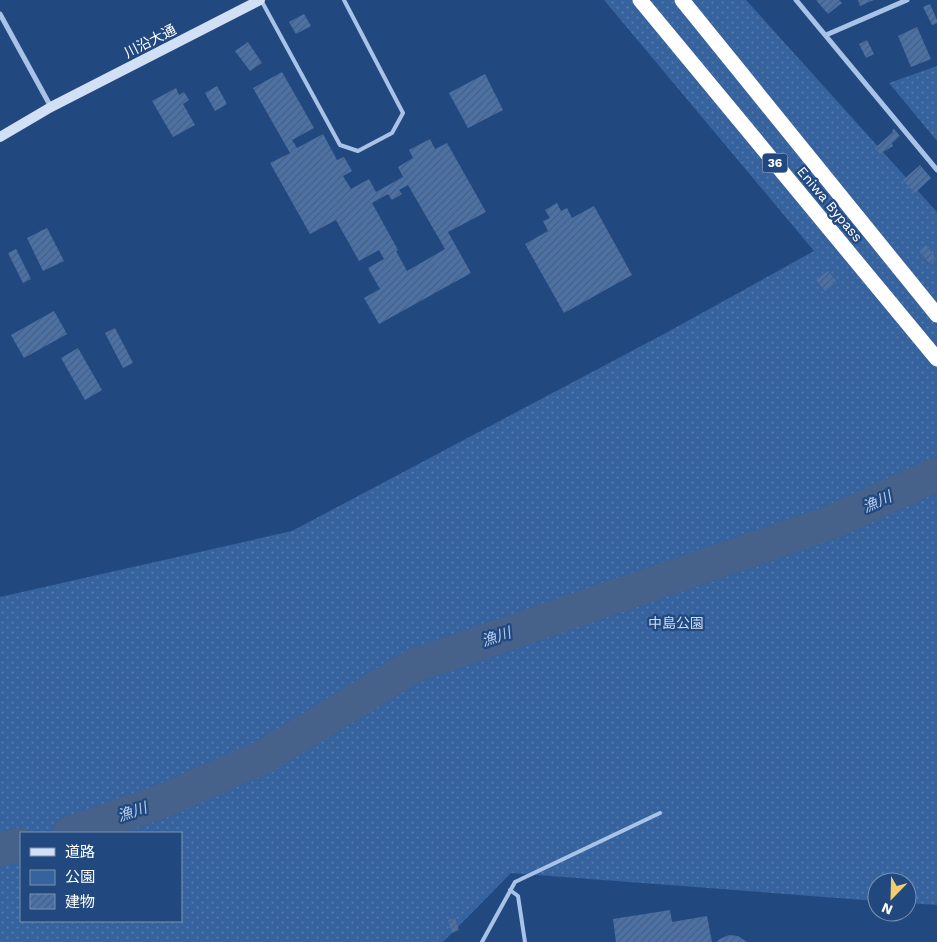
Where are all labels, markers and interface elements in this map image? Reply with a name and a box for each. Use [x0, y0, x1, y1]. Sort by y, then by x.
street label: 川沿大通 [121, 21, 179, 61]
road number: 36 [762, 154, 788, 172]
street label: Eniwa Bypass [794, 163, 866, 245]
water label: 漁川 [860, 487, 896, 516]
park label: 中島公園 [648, 615, 704, 631]
water label: 漁川 [479, 623, 515, 650]
water label: 漁川 [115, 798, 151, 825]
legend [20, 832, 182, 922]
text: 道路 [65, 843, 95, 861]
text: 公園 [65, 868, 95, 886]
north arrow [867, 872, 917, 922]
text: 建物 [65, 893, 95, 911]
text: N [879, 900, 895, 918]

